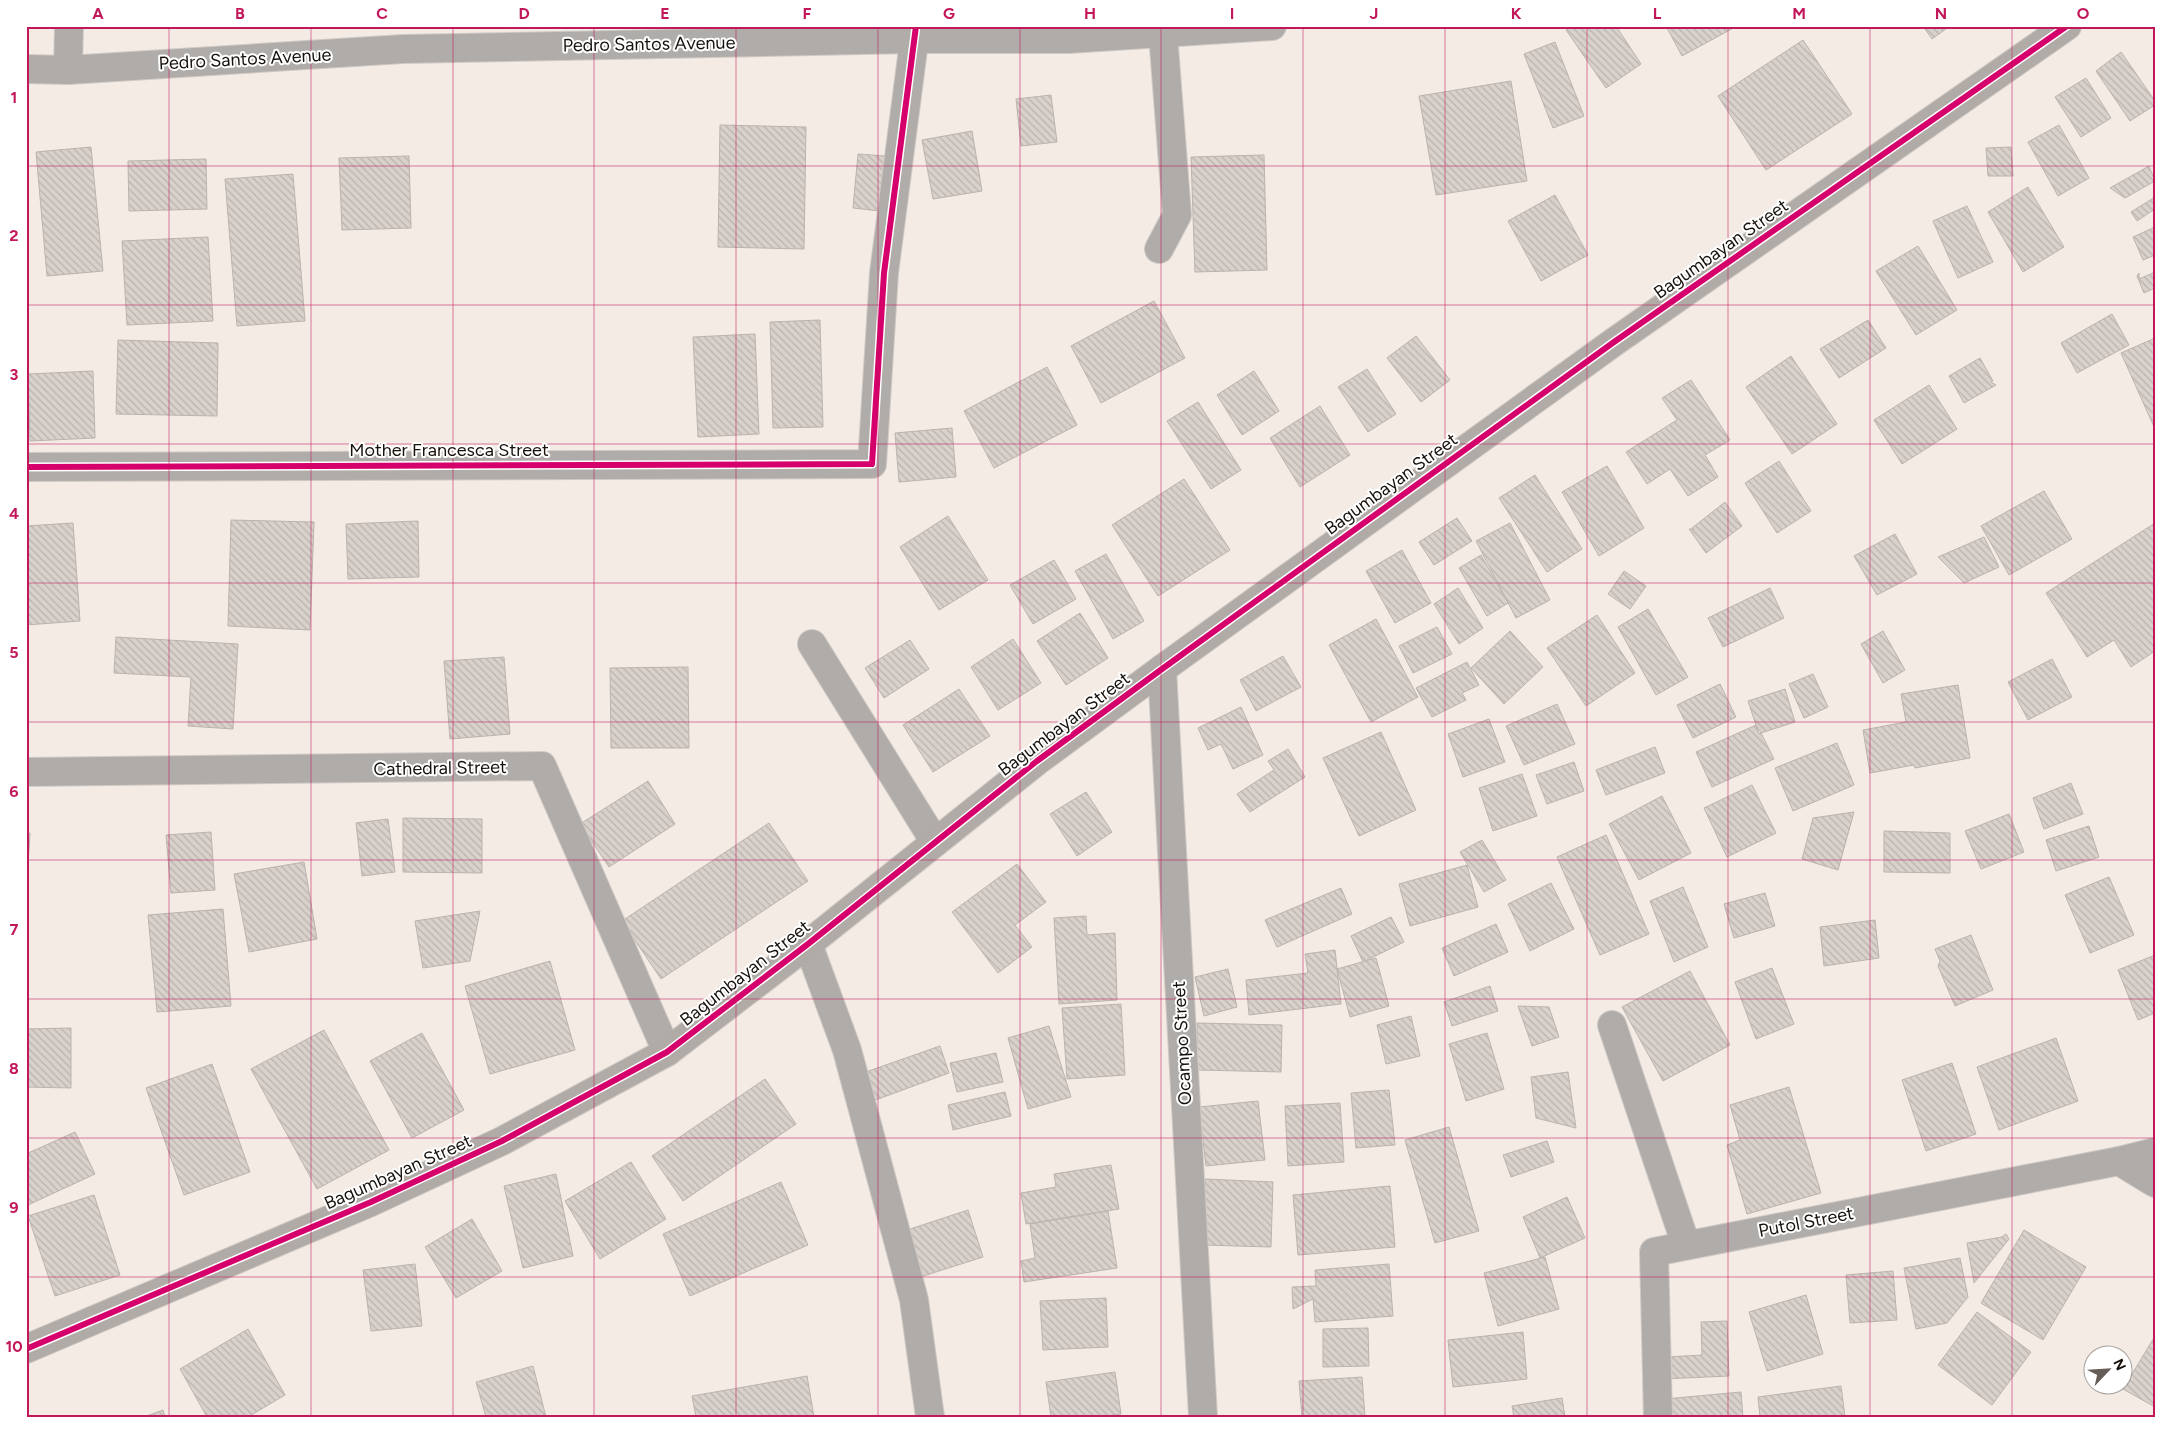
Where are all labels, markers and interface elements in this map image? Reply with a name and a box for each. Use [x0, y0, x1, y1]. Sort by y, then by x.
text: A [92, 4, 104, 23]
text: B [235, 4, 245, 23]
text: C [376, 4, 388, 23]
text: D [518, 4, 530, 23]
text: E [660, 4, 670, 23]
text: F [803, 4, 812, 23]
text: G [943, 4, 955, 23]
text: H [1084, 4, 1096, 23]
text: I [1230, 4, 1234, 23]
text: J [1370, 4, 1378, 23]
text: K [1511, 4, 1522, 23]
text: L [1653, 4, 1662, 23]
text: M [1792, 4, 1806, 23]
text: N [1935, 4, 1947, 23]
text: O [2077, 4, 2090, 23]
street label: Pedro Santos Avenue [562, 31, 736, 57]
street label: Pedro Santos Avenue [158, 43, 332, 75]
text: 1 [11, 88, 17, 107]
street label: Bagumbayan Street [1650, 194, 1793, 304]
text: 2 [9, 226, 19, 245]
text: 3 [10, 365, 19, 384]
street label: Bagumbayan Street [1320, 428, 1462, 540]
street label: Mother Francesca Street [349, 439, 549, 461]
text: 4 [9, 504, 19, 523]
text: 5 [9, 643, 19, 662]
street label: Bagumbayan Street [994, 667, 1134, 781]
street label: Cathedral Street [373, 756, 507, 780]
text: 6 [9, 782, 19, 801]
street label: Bagumbayan Street [676, 915, 815, 1031]
text: 7 [10, 920, 19, 939]
street label: Ocampo Street [1168, 980, 1196, 1106]
text: 8 [9, 1059, 19, 1078]
street label: Bagumbayan Street [321, 1130, 475, 1214]
text: 9 [9, 1198, 19, 1217]
street label: Putol Street [1757, 1202, 1856, 1242]
text: 10 [5, 1337, 23, 1356]
north arrow [2084, 1346, 2134, 1396]
text: N [2109, 1356, 2129, 1373]

